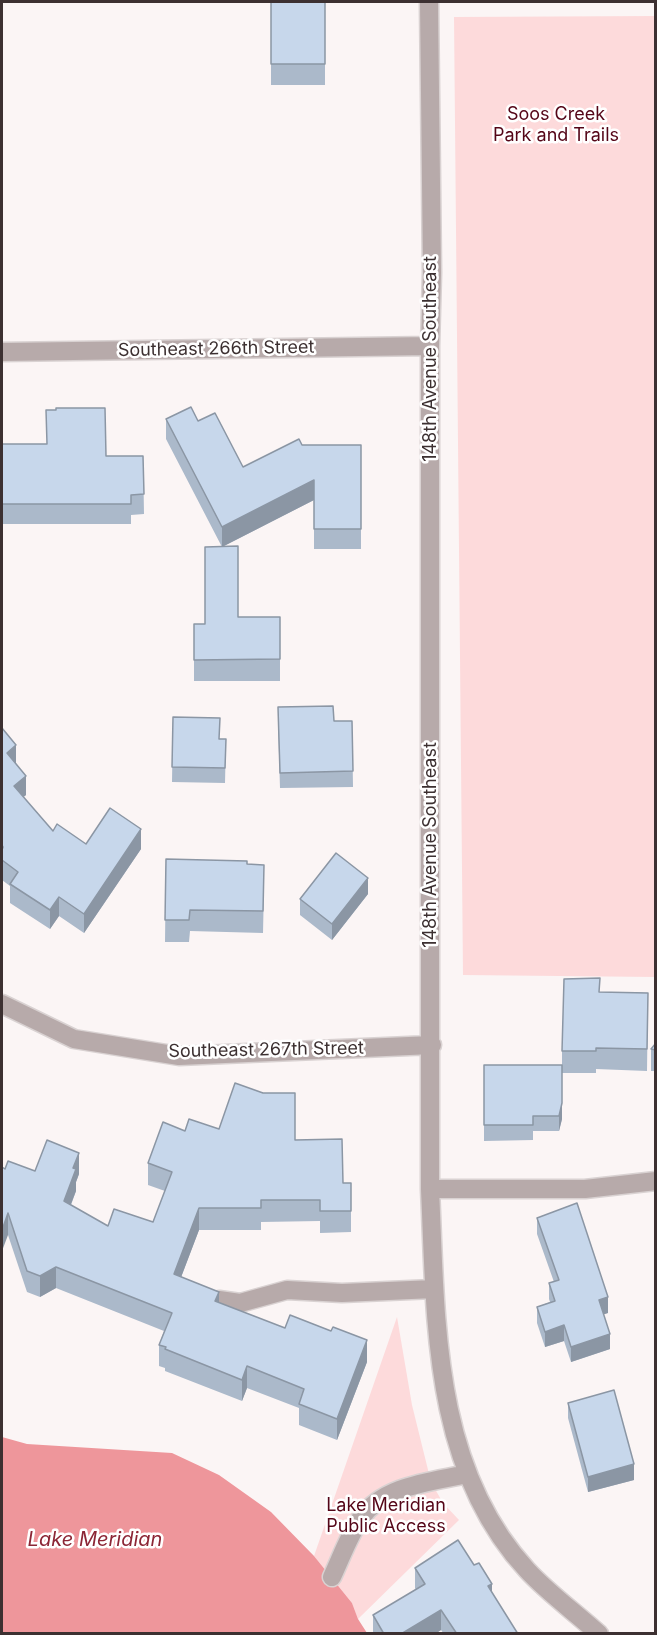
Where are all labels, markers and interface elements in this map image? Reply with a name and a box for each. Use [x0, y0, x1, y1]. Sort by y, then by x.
park label: Soos Creek Park and Trails [493, 104, 619, 146]
street label: 148th Avenue Southeast [420, 256, 442, 462]
street label: Southeast 266th Street [118, 336, 314, 362]
street label: 148th Avenue Southeast [420, 742, 442, 948]
street label: Southeast 267th Street [168, 1037, 364, 1063]
park label: Lake Meridian Public Access [326, 1495, 446, 1538]
water label: Lake Meridian [28, 1528, 162, 1552]

